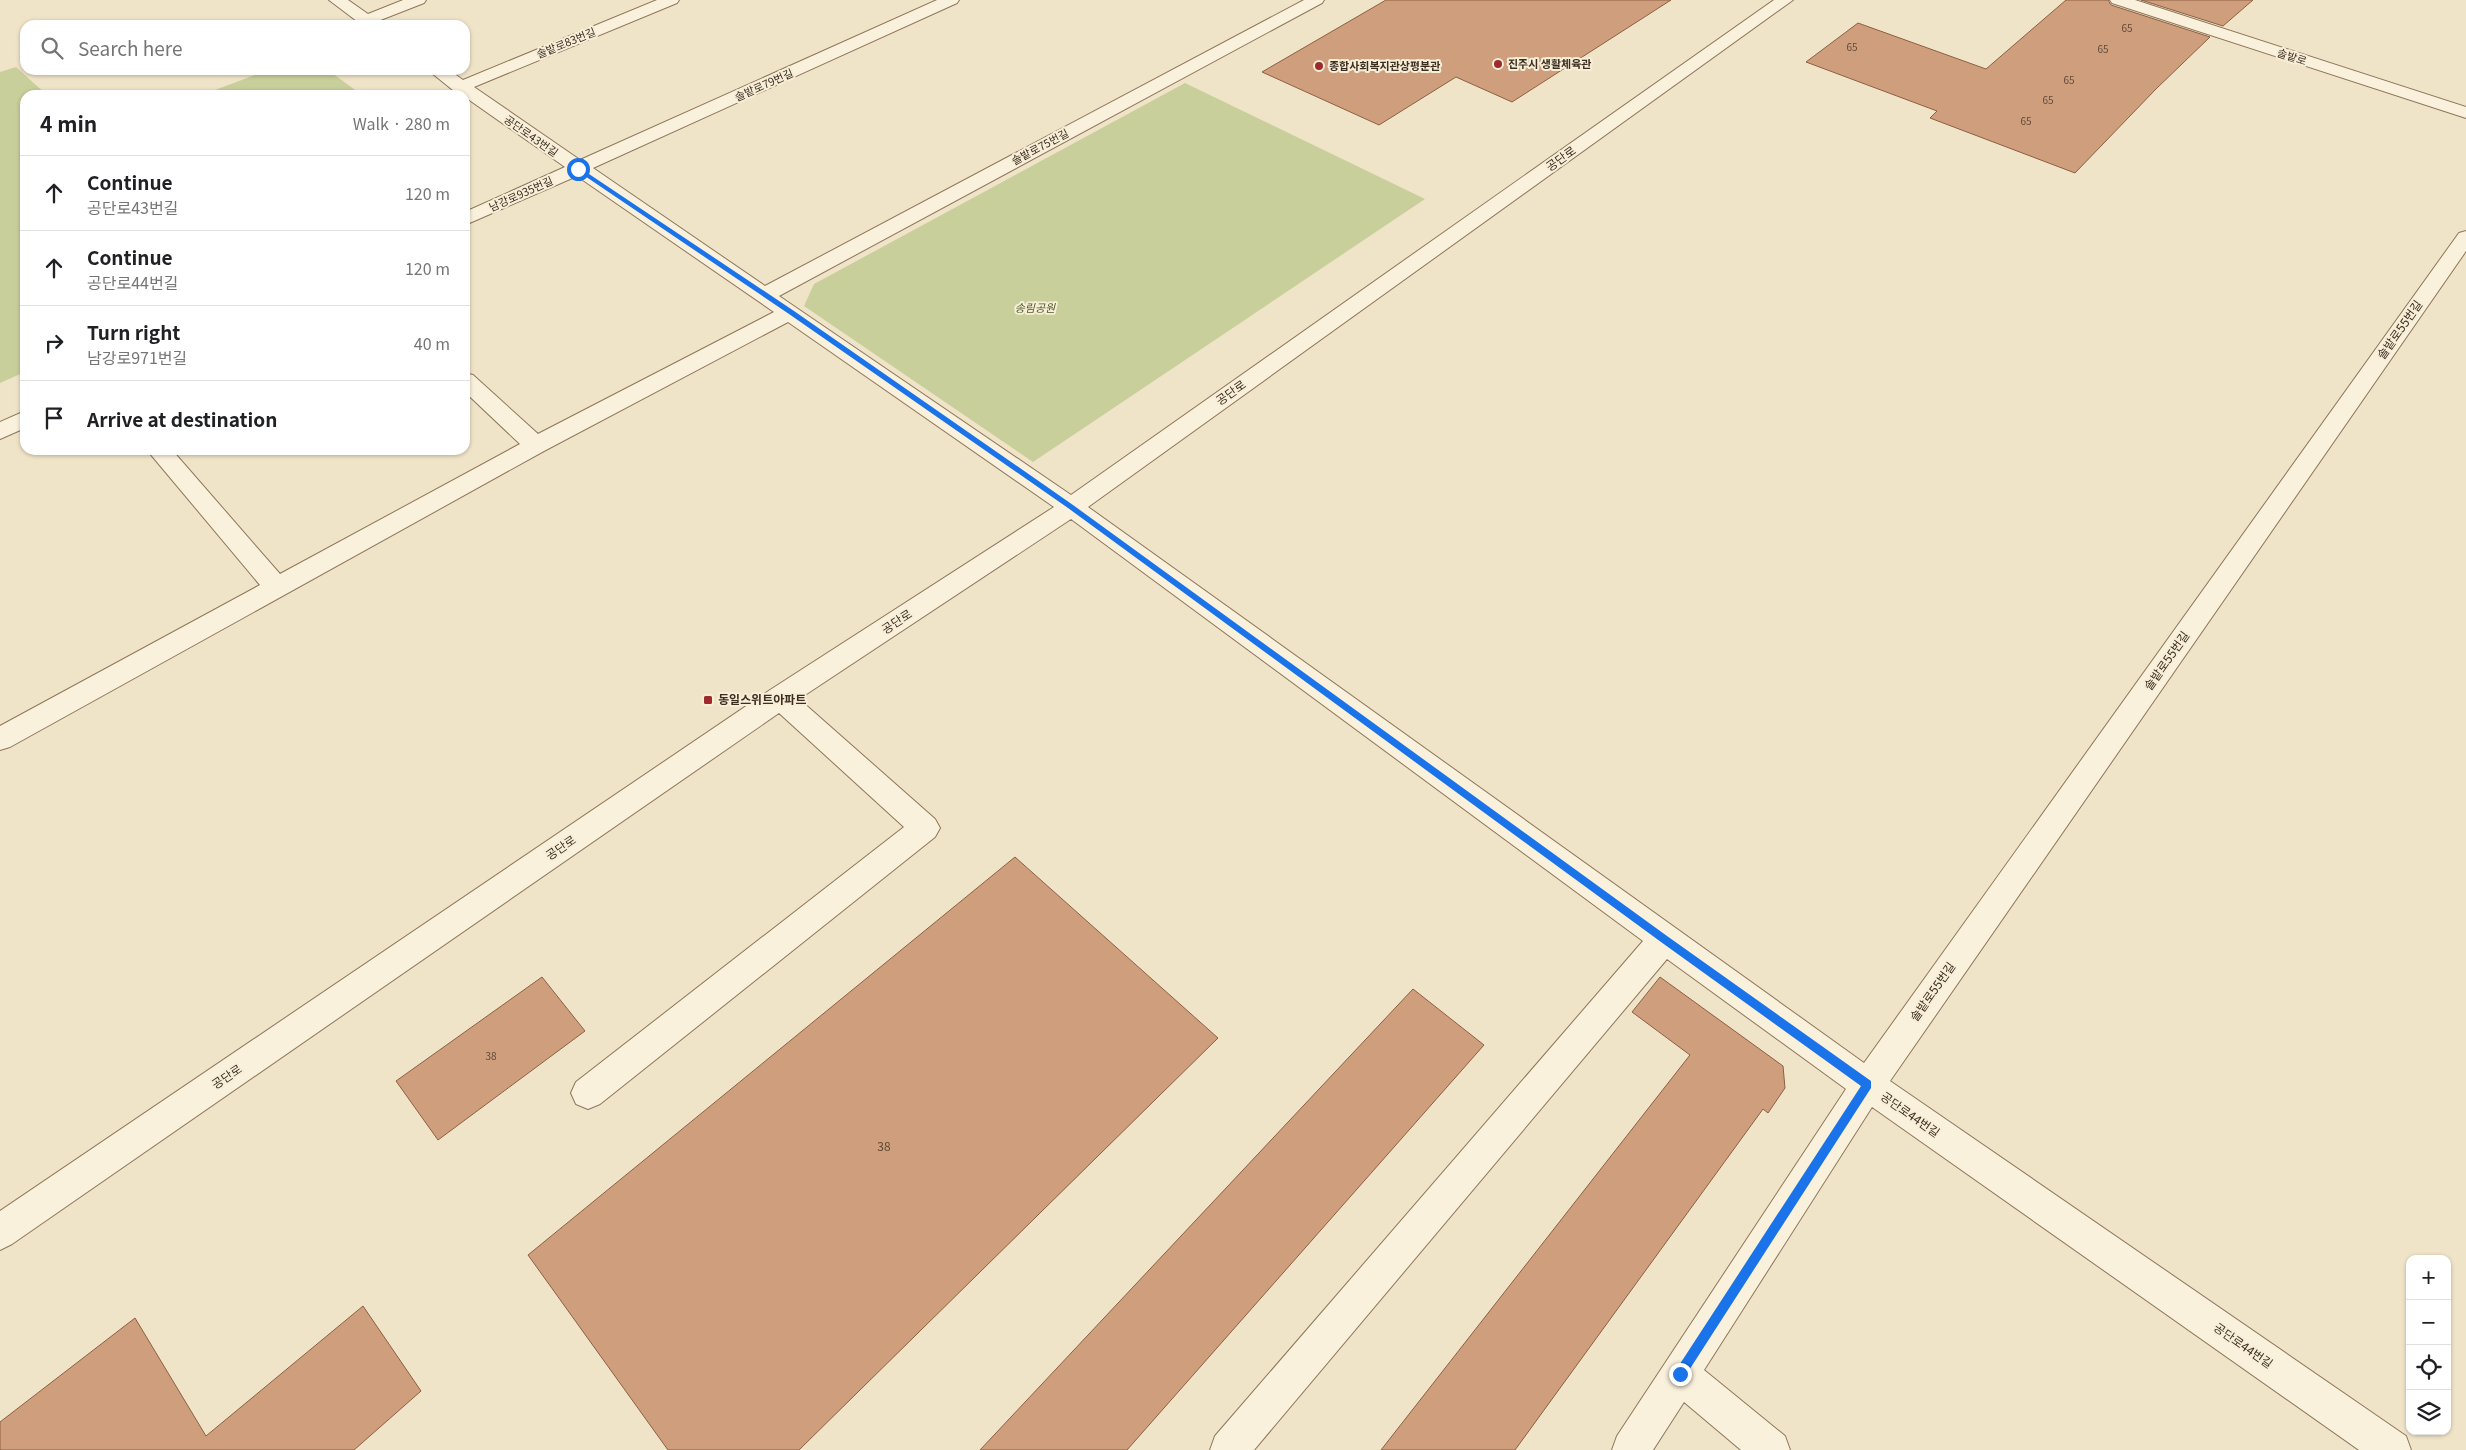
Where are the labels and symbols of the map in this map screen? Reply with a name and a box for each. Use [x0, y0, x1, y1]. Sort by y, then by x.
house number: 65 [2121, 20, 2133, 35]
street label: 솔밭로83번길 [534, 23, 598, 61]
house number: 65 [1846, 39, 1858, 54]
house number: 65 [2097, 41, 2109, 56]
street label: 솔밭로 [2275, 44, 2309, 68]
place label: 진주시 생활체육관 [1508, 55, 1591, 71]
place label: 종합사회복지관상평분관 [1329, 57, 1440, 73]
marker: 진주시 생활체육관 [1492, 58, 1504, 70]
marker: 종합사회복지관상평분관 [1313, 60, 1325, 72]
street label: 솔밭로79번길 [732, 64, 796, 104]
house number: 65 [2063, 72, 2075, 87]
house number: 65 [2042, 92, 2054, 107]
street label: 공단로43번길 [501, 111, 562, 160]
house number: 65 [2020, 113, 2032, 128]
street label: 솔밭로75번길 [1008, 124, 1071, 168]
street label: 공단로 [1542, 141, 1579, 174]
route start [567, 158, 590, 181]
street label: 남강로935번길 [486, 172, 555, 214]
street label: 솔밭로55번길 [2372, 296, 2425, 362]
park label: 송림공원 [1015, 299, 1056, 315]
street label: 공단로 [1212, 375, 1249, 408]
street label: 공단로 [878, 605, 915, 637]
street label: 솔밭로55번길 [2139, 627, 2192, 693]
place label: 동일스위트아파트 [718, 690, 806, 707]
marker: 동일스위트아파트 [702, 694, 714, 706]
street label: 공단로 [542, 830, 579, 863]
street label: 솔밭로55번길 [1905, 958, 1958, 1024]
house number: 38 [485, 1048, 497, 1063]
street label: 공단로 [208, 1059, 245, 1092]
street label: 공단로44번길 [1878, 1087, 1944, 1140]
house number: 38 [877, 1137, 891, 1154]
street label: 공단로44번길 [2211, 1318, 2277, 1371]
route end [1669, 1363, 1692, 1386]

